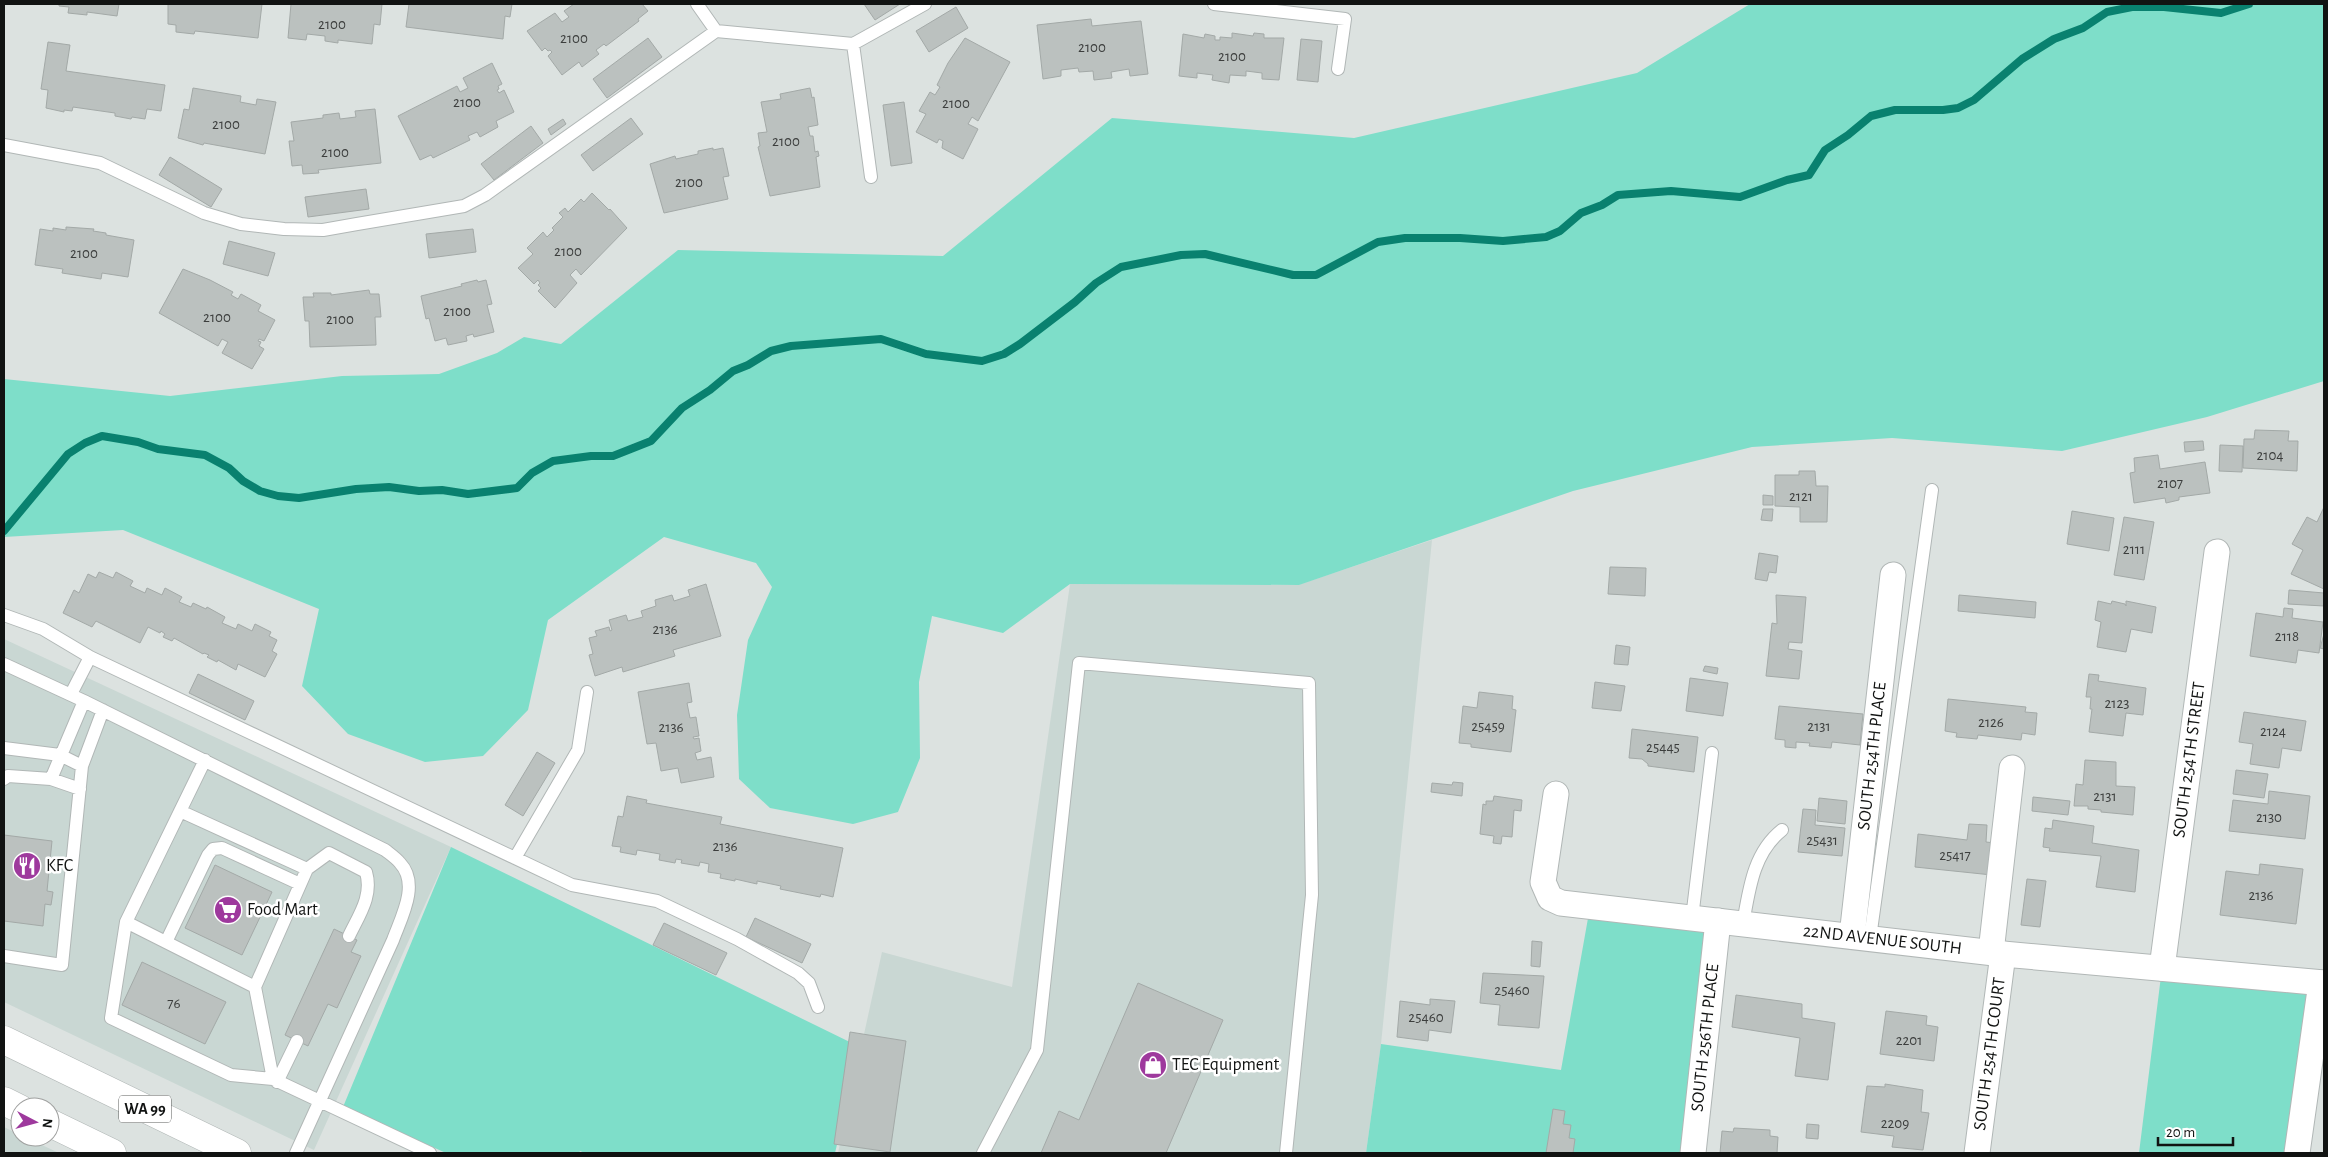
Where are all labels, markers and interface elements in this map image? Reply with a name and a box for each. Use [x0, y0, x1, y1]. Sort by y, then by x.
house number: 2100 [318, 17, 346, 32]
house number: 2100 [560, 31, 588, 46]
house number: 2100 [1078, 40, 1106, 55]
house number: 2100 [1218, 49, 1246, 64]
house number: 2100 [453, 95, 481, 110]
house number: 2100 [942, 96, 970, 111]
house number: 2100 [212, 117, 240, 132]
house number: 2100 [772, 134, 800, 149]
house number: 2100 [321, 145, 349, 160]
house number: 2100 [675, 175, 703, 190]
house number: 2100 [554, 244, 582, 259]
house number: 2100 [70, 246, 98, 261]
house number: 2100 [443, 304, 471, 319]
house number: 2100 [203, 310, 231, 325]
house number: 2100 [326, 312, 354, 327]
house number: 2104 [2256, 448, 2284, 463]
house number: 2107 [2157, 476, 2183, 491]
house number: 2121 [1789, 489, 1813, 504]
house number: 2111 [2123, 542, 2145, 557]
house number: 2136 [652, 622, 678, 637]
house number: 2118 [2275, 629, 2299, 644]
street label: SOUTH 254TH PLACE [1855, 681, 1890, 831]
street label: SOUTH 254TH STREET [2170, 681, 2209, 839]
house number: 2123 [2105, 696, 2130, 711]
house number: 2126 [1978, 715, 2004, 730]
house number: 25459 [1471, 719, 1505, 734]
house number: 2131 [1807, 719, 1831, 734]
house number: 2136 [658, 720, 684, 735]
house number: 2124 [2260, 724, 2286, 739]
house number: 25445 [1646, 740, 1680, 755]
house number: 2131 [2093, 789, 2117, 804]
house number: 2130 [2256, 810, 2282, 825]
house number: 25431 [1806, 833, 1838, 848]
house number: 2136 [712, 839, 738, 854]
house number: 25417 [1939, 848, 1971, 863]
restaurant icon: KFC [12, 851, 42, 881]
place label: KFC [46, 857, 73, 875]
house number: 2136 [2248, 888, 2274, 903]
supermarket icon: Food Mart [213, 895, 243, 925]
place label: Food Mart [247, 901, 318, 919]
street label: 22ND AVENUE SOUTH [1802, 922, 1963, 958]
street label: SOUTH 256TH PLACE [1689, 962, 1722, 1113]
street label: SOUTH 254TH COURT [1971, 976, 2009, 1131]
house number: 25460 [1494, 983, 1530, 998]
house number: 76 [167, 996, 181, 1011]
house number: 25460 [1408, 1010, 1444, 1025]
house number: 2201 [1896, 1033, 1922, 1048]
shop icon: TEC Equipment [1138, 1050, 1168, 1080]
place label: TEC Equipment [1172, 1056, 1279, 1074]
road number: WA 99 [119, 1096, 171, 1122]
north arrow [10, 1097, 60, 1147]
scale bar [2158, 1114, 2233, 1146]
house number: 2209 [1881, 1116, 1909, 1131]
text: N [39, 1118, 54, 1129]
text: 20 m [2166, 1125, 2195, 1140]

